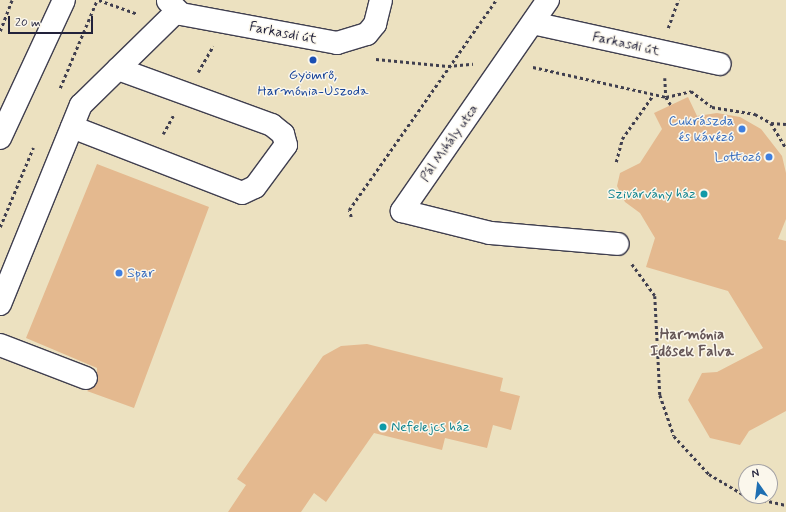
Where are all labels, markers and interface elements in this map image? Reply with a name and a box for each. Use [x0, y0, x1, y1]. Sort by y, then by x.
scale bar [10, 8, 95, 34]
text: 20 m [15, 15, 41, 31]
street label: Farkasdi út [248, 18, 318, 48]
street label: Farkasdi út [591, 28, 661, 60]
marker: Gyömrő, Harmónia-Uszoda [308, 55, 318, 65]
place label: Gyömrő, Harmónia-Uszoda [258, 67, 368, 100]
street label: Pál Mihály utca [415, 100, 483, 186]
place label: Cukrászda és kávézó [668, 113, 734, 146]
marker: Cukrászda és kávézó [737, 124, 747, 134]
place label: Lottozó [715, 149, 761, 165]
marker: Lottozó [764, 152, 774, 162]
place label: Szivárvány ház [607, 186, 696, 202]
marker: Szivárvány ház [699, 189, 709, 199]
place label: Spar [127, 265, 155, 281]
marker: Spar [114, 268, 124, 278]
district label: Harmónia Idősek Falva [652, 326, 732, 361]
place label: Nefelejcs ház [391, 419, 470, 435]
marker: Nefelejcs ház [378, 422, 388, 432]
north arrow [738, 464, 778, 504]
text: N [750, 466, 761, 481]

